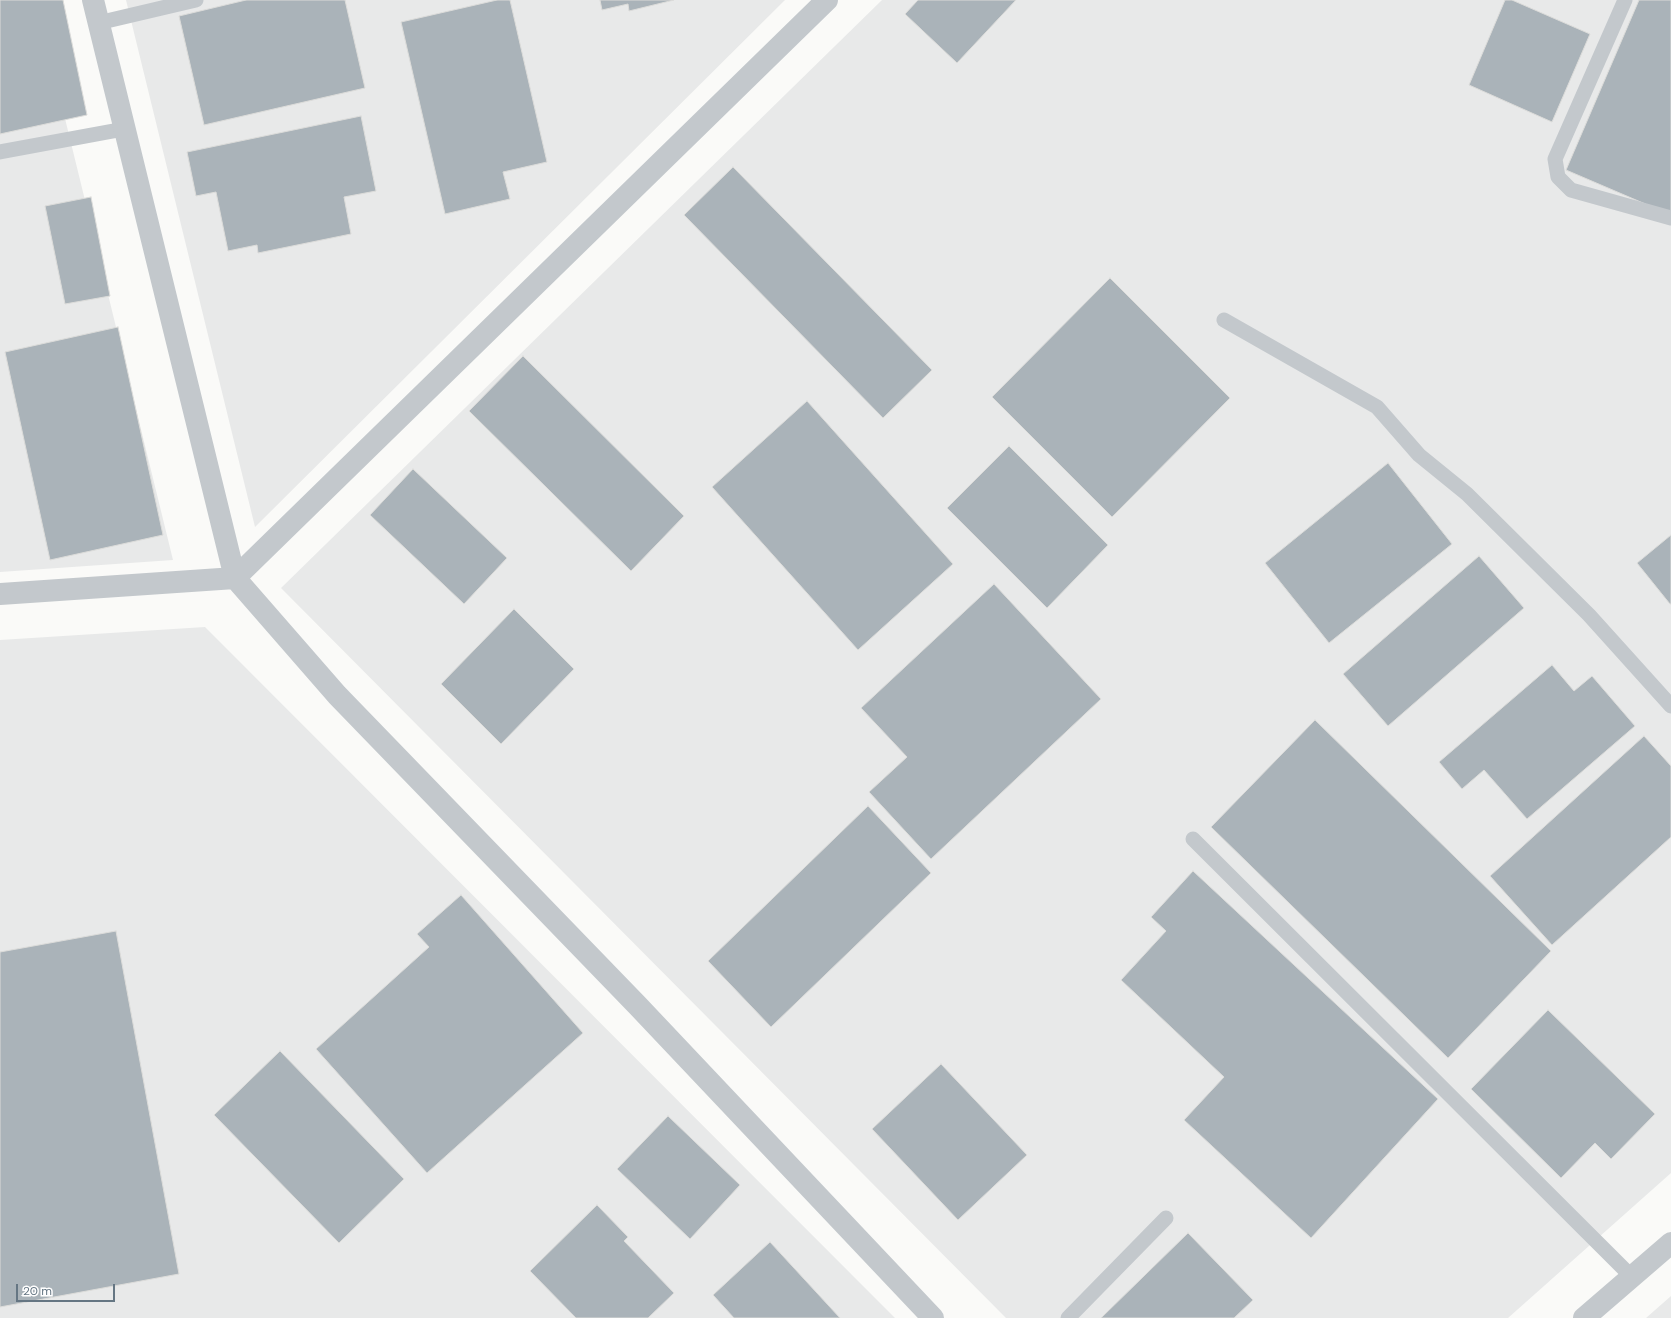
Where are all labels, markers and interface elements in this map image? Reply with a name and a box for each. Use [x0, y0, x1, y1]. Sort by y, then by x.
scale bar [18, 1276, 117, 1302]
text: 20 m [23, 1283, 52, 1299]

